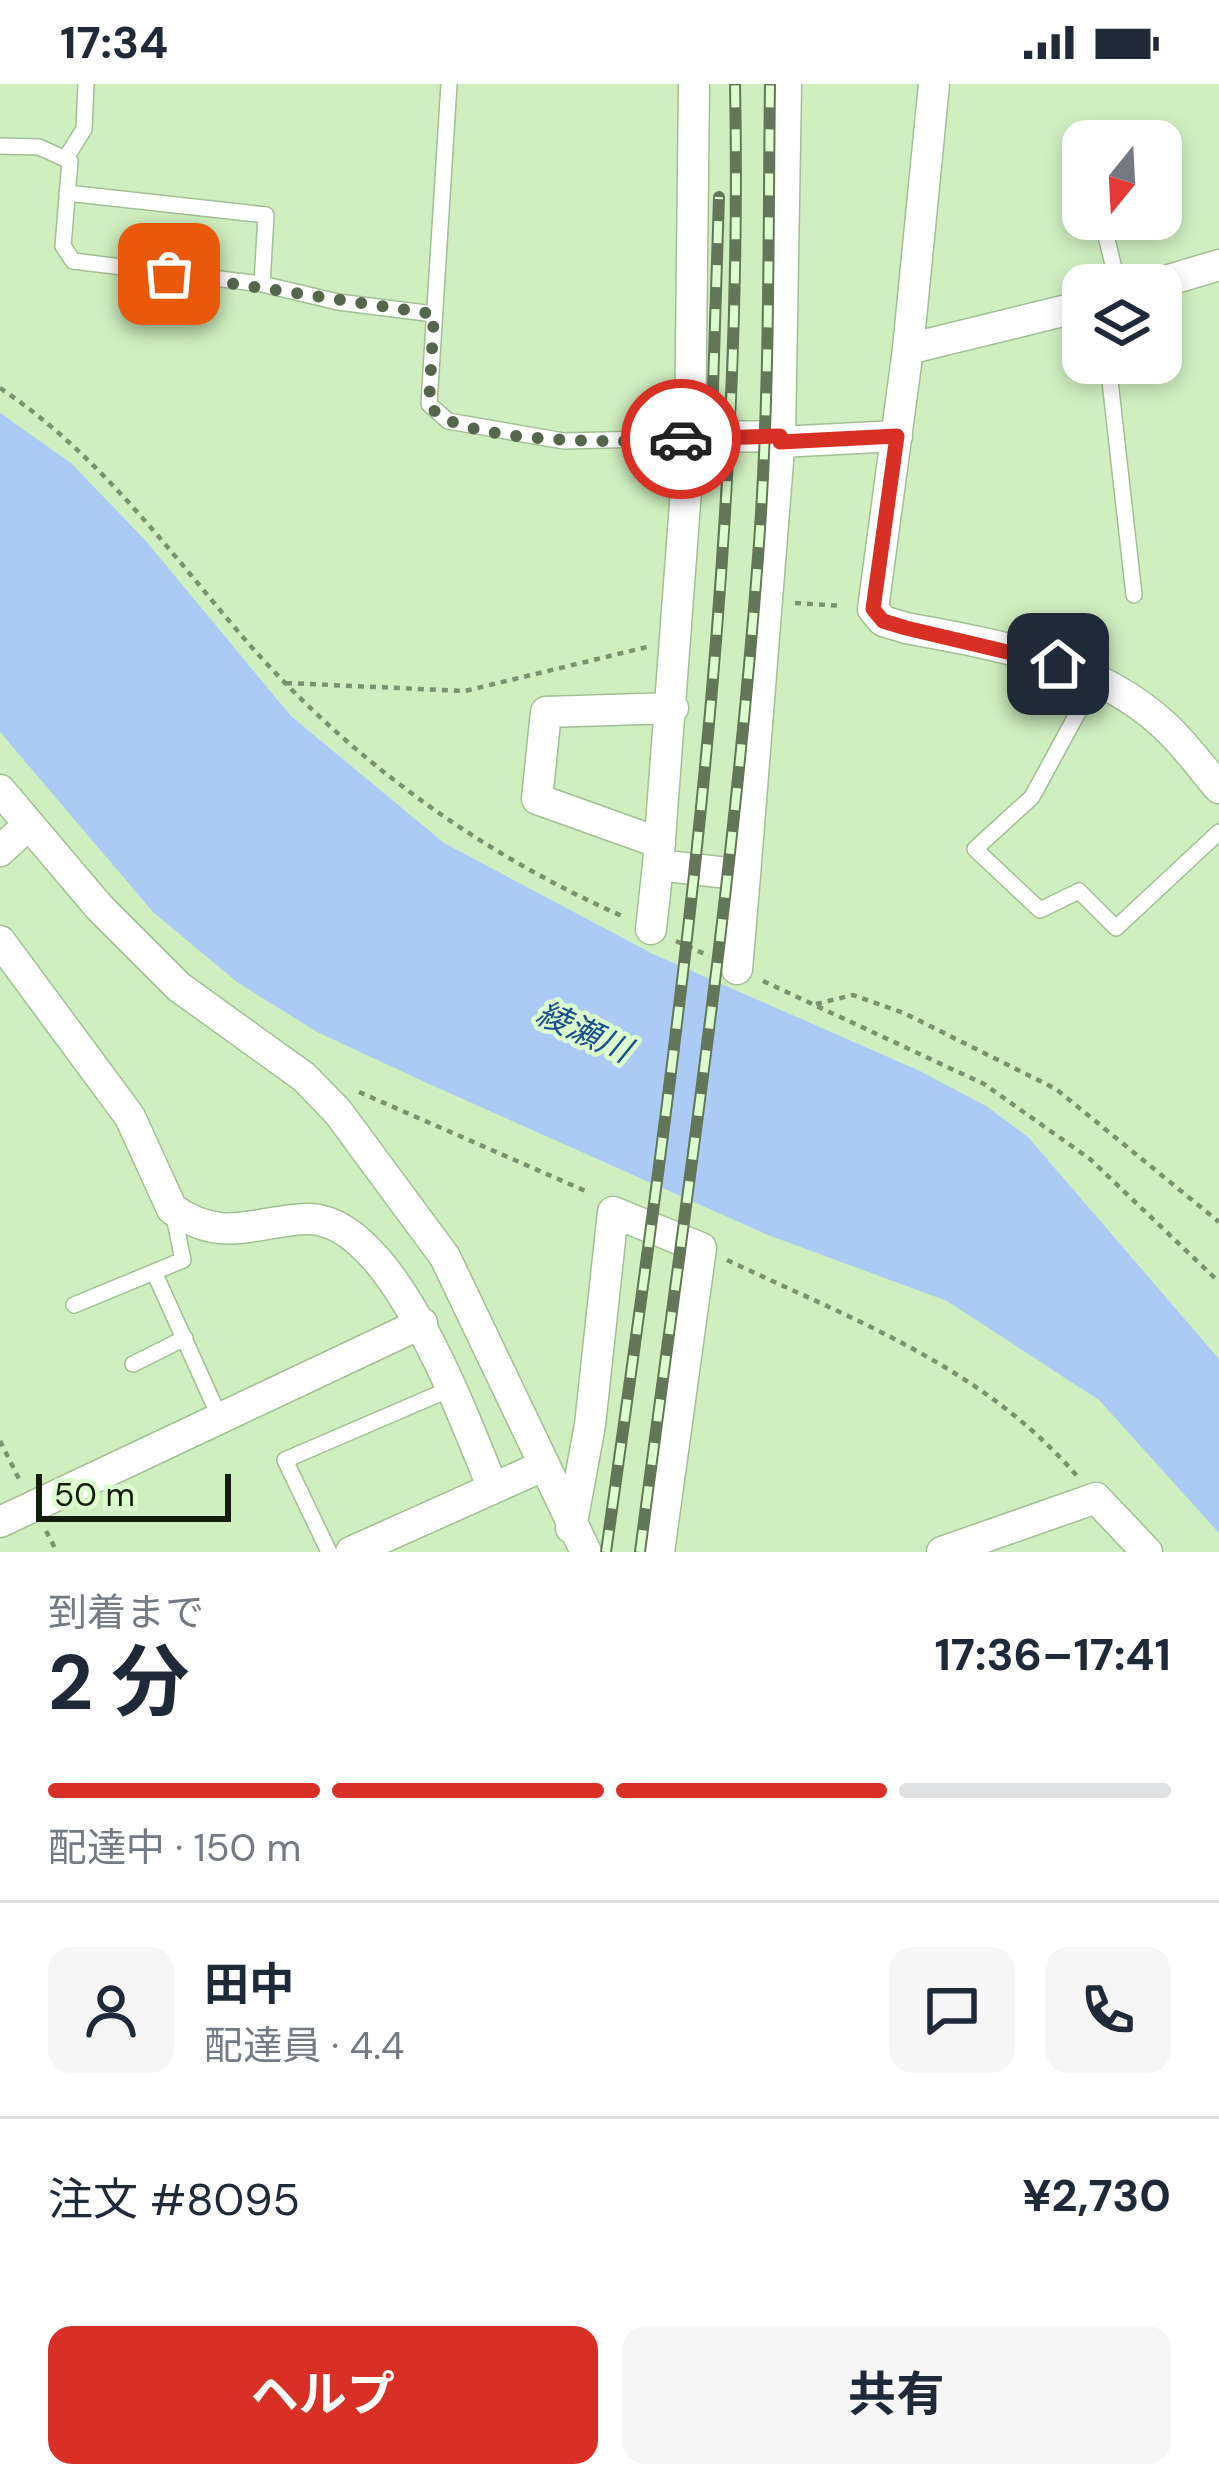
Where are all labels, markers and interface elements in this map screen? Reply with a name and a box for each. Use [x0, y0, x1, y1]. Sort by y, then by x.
text: 17:34 [60, 13, 168, 72]
north arrow [1062, 120, 1182, 240]
map controls [1062, 120, 1182, 384]
pin [118, 223, 220, 325]
icon: bag [136, 241, 202, 307]
button: layers [1062, 264, 1182, 384]
courier [621, 379, 741, 499]
icon: car [648, 406, 714, 472]
pin [1007, 613, 1109, 715]
icon: home [1025, 631, 1091, 697]
water label: 綾瀬川 [530, 991, 640, 1073]
scale bar [36, 1468, 231, 1521]
text: 50 m [54, 1473, 135, 1516]
text: 到着まで [48, 1587, 204, 1638]
text: 17:36–17:41 [934, 1625, 1171, 1684]
text: 2 分 [48, 1632, 189, 1733]
text: 配達中 · 150 m [48, 1822, 301, 1873]
button: person [48, 1947, 174, 2073]
button: chat [889, 1947, 1015, 2073]
button: phone [1045, 1947, 1171, 2073]
text: 田中 [204, 1955, 294, 2014]
text: 配達員 · 4.4 [204, 2020, 405, 2071]
text: ¥2,730 [1022, 2166, 1171, 2225]
text: 注文 #8095 [48, 2170, 300, 2229]
button: ヘルプ [48, 2326, 598, 2464]
button: 共有 [622, 2326, 1171, 2464]

